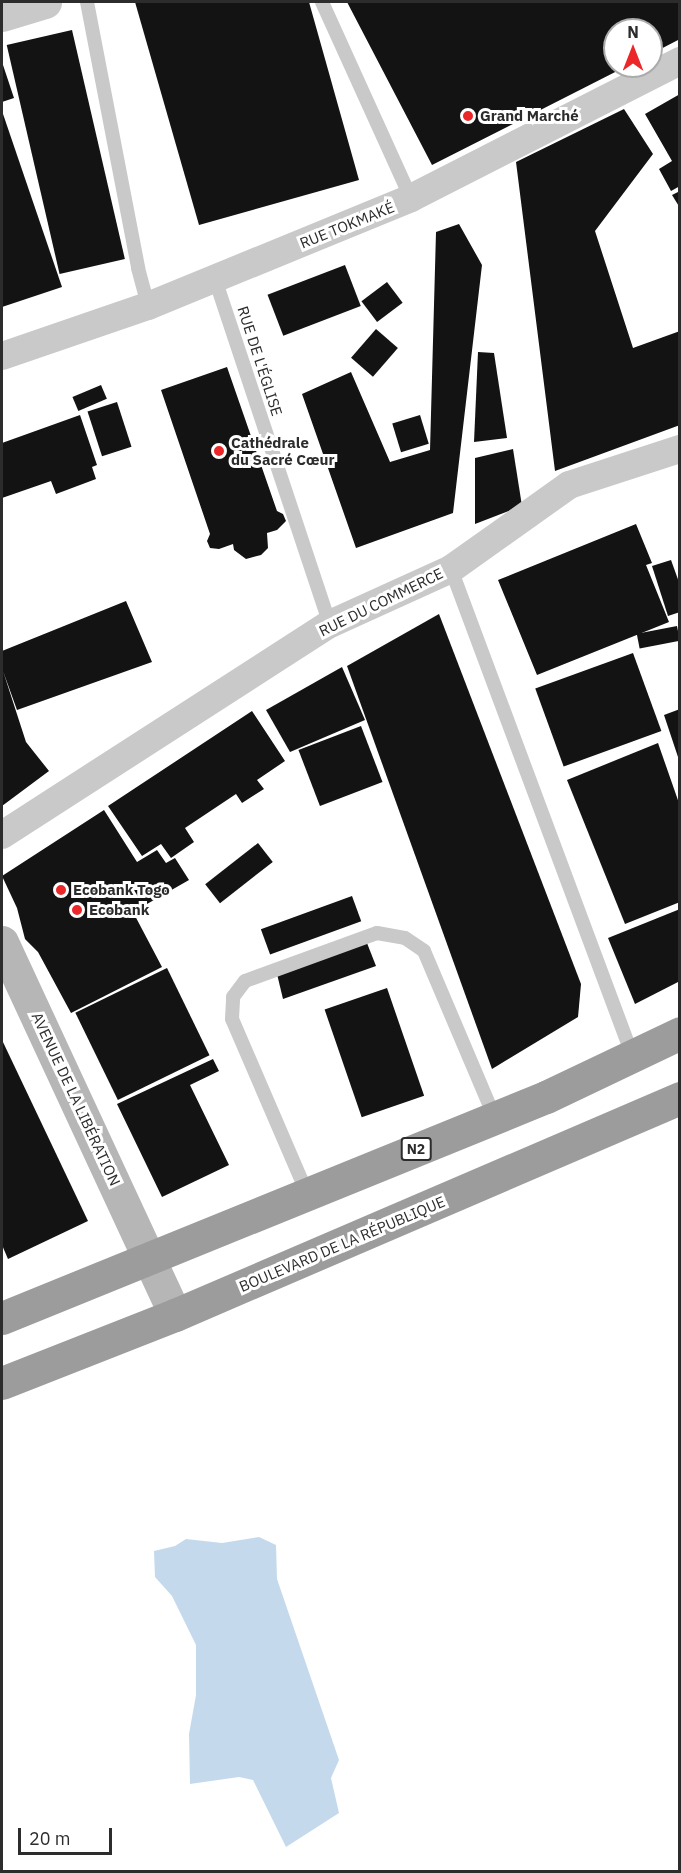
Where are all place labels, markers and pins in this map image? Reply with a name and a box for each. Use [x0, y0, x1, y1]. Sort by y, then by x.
place label: Grand Marché [480, 107, 579, 125]
marker: Grand Marché [461, 109, 475, 123]
place label: Cathédrale du Sacré Cœur [231, 433, 334, 468]
marker: Cathédrale du Sacré Cœur [212, 444, 226, 458]
place label: Ecobank Togo [73, 881, 170, 899]
marker: Ecobank Togo [54, 883, 68, 897]
place label: Ecobank [89, 901, 149, 919]
marker: Ecobank [70, 903, 84, 917]

